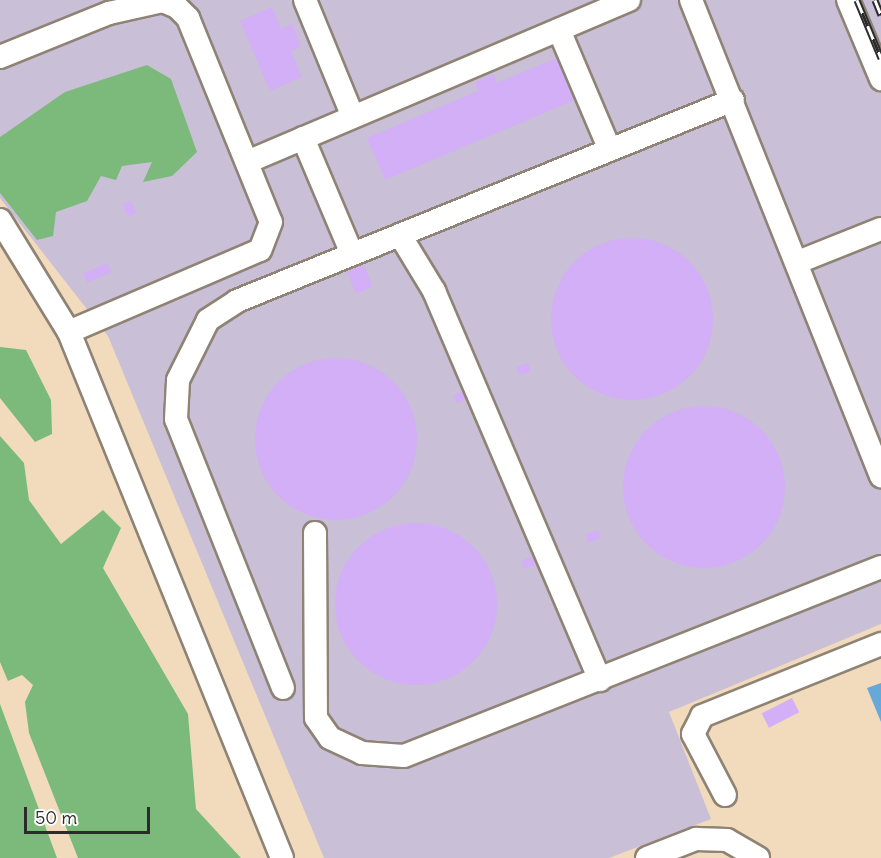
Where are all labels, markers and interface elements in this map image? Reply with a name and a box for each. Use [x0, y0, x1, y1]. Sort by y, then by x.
scale bar [27, 795, 153, 833]
text: 50 m [35, 806, 77, 829]

